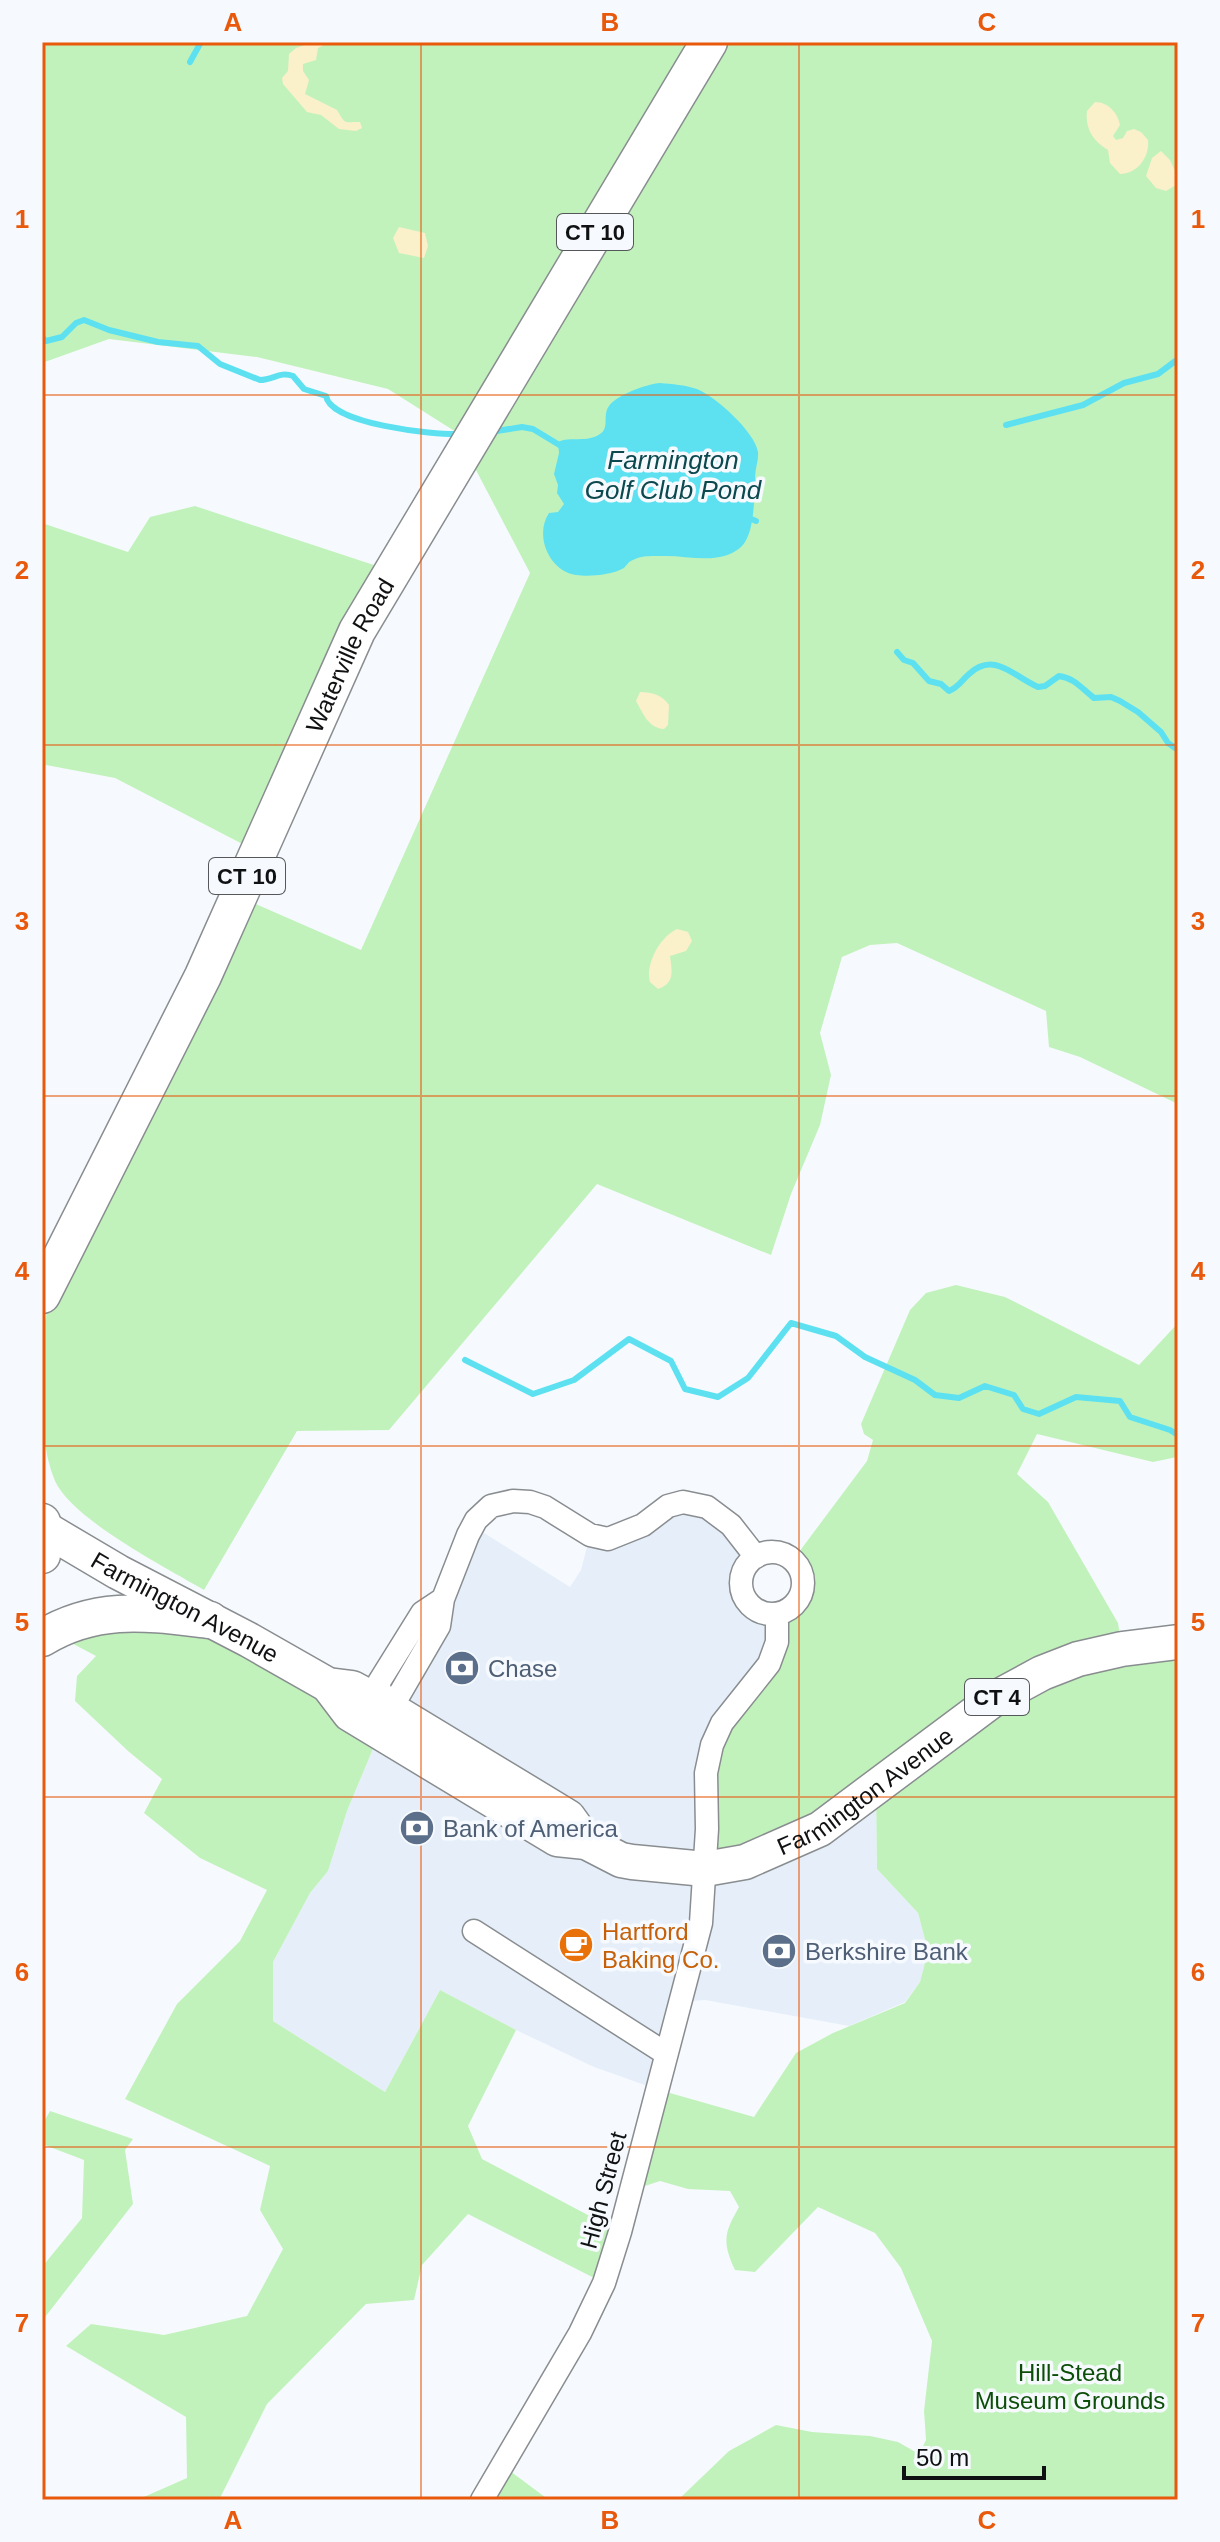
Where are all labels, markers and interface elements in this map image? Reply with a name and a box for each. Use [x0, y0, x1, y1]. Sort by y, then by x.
text: A [224, 7, 243, 37]
text: B [601, 7, 619, 37]
text: C [978, 7, 997, 37]
text: 1 [15, 204, 29, 234]
text: 1 [1191, 204, 1205, 234]
road number: CT 10 [557, 214, 633, 250]
water label: Farmington Golf Club Pond [585, 445, 763, 505]
text: 2 [15, 555, 29, 585]
text: 2 [1191, 555, 1205, 585]
street label: Waterville Road [300, 573, 399, 736]
road number: CT 10 [209, 858, 285, 894]
text: 3 [15, 906, 29, 936]
text: 3 [1191, 906, 1205, 936]
text: 4 [15, 1256, 30, 1286]
text: 4 [1191, 1256, 1206, 1286]
street label: Farmington Avenue [87, 1546, 283, 1668]
text: 5 [15, 1607, 29, 1637]
text: 5 [1191, 1607, 1205, 1637]
bank icon: Chase [443, 1649, 481, 1687]
place label: Chase [488, 1655, 557, 1682]
road number: CT 4 [965, 1679, 1029, 1715]
street label: Farmington Avenue [773, 1721, 958, 1860]
bank icon: Bank of America [398, 1809, 436, 1847]
place label: Bank of America [443, 1815, 618, 1842]
place label: Hartford Baking Co. [602, 1918, 719, 1973]
cafe icon: Hartford Baking Co. [557, 1926, 595, 1964]
bank icon: Berkshire Bank [760, 1932, 798, 1970]
place label: Berkshire Bank [805, 1938, 969, 1965]
text: 6 [15, 1957, 29, 1987]
text: 6 [1191, 1957, 1205, 1987]
street label: High Street [574, 2128, 632, 2251]
text: 7 [15, 2308, 29, 2338]
text: 7 [1191, 2308, 1205, 2338]
park label: Hill-Stead Museum Grounds [975, 2359, 1165, 2414]
scale bar [904, 2430, 1044, 2480]
text: 50 m [916, 2444, 969, 2471]
text: A [224, 2505, 243, 2535]
text: B [601, 2505, 619, 2535]
text: C [978, 2505, 997, 2535]

